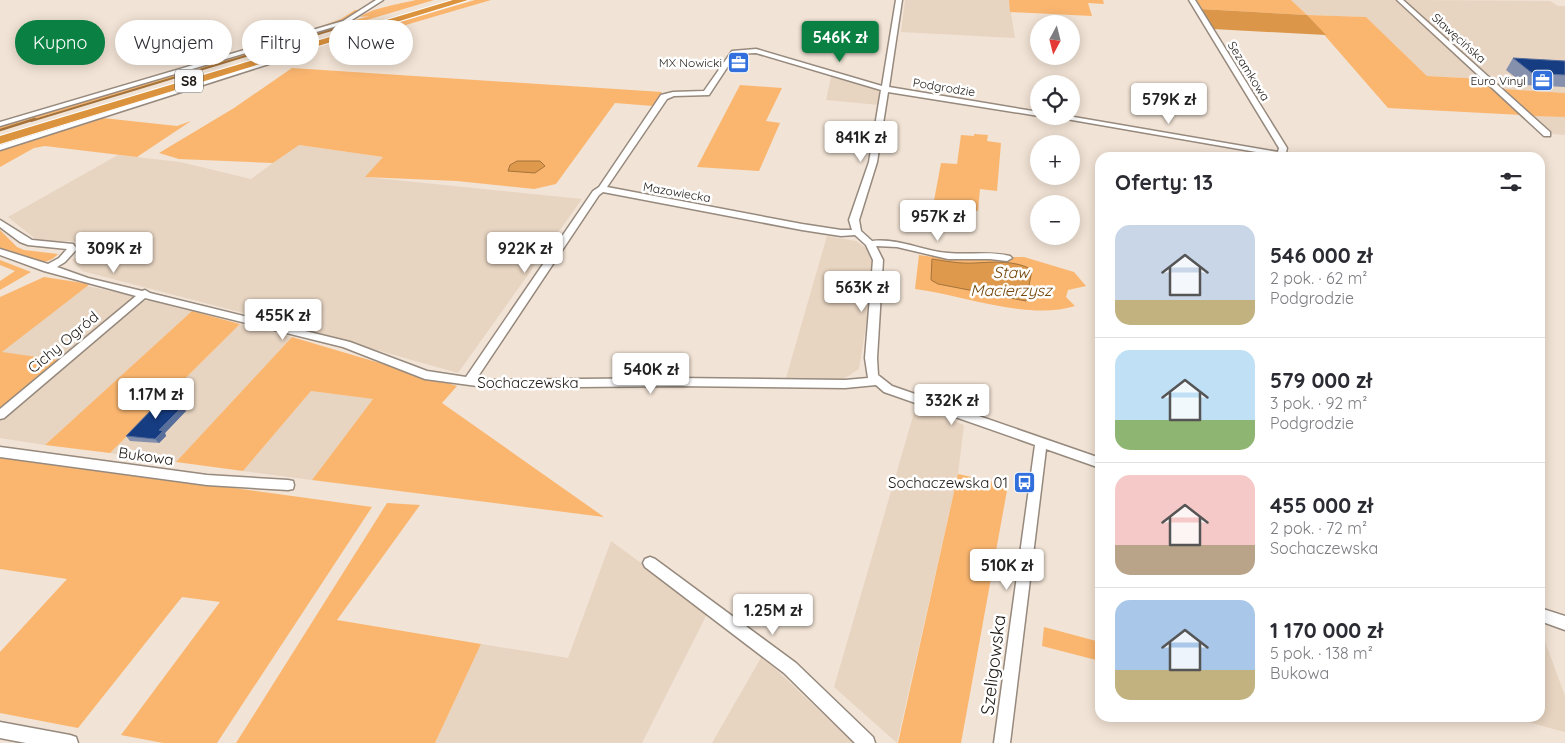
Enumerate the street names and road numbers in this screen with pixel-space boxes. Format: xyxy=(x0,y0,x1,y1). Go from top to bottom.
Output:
street label: Sławęcińska xyxy=(1429,10,1489,66)
street label: Sezamkowa xyxy=(1225,39,1273,103)
road number: S8 xyxy=(175,70,203,92)
street label: Podgrodzie xyxy=(912,75,977,99)
street label: Mazowiecka xyxy=(642,179,712,205)
street label: Cichy Ogród xyxy=(24,307,102,377)
street label: Sochaczewska xyxy=(477,373,579,392)
street label: Bukowa xyxy=(117,443,175,469)
street label: Szeligowska xyxy=(975,614,1011,716)

